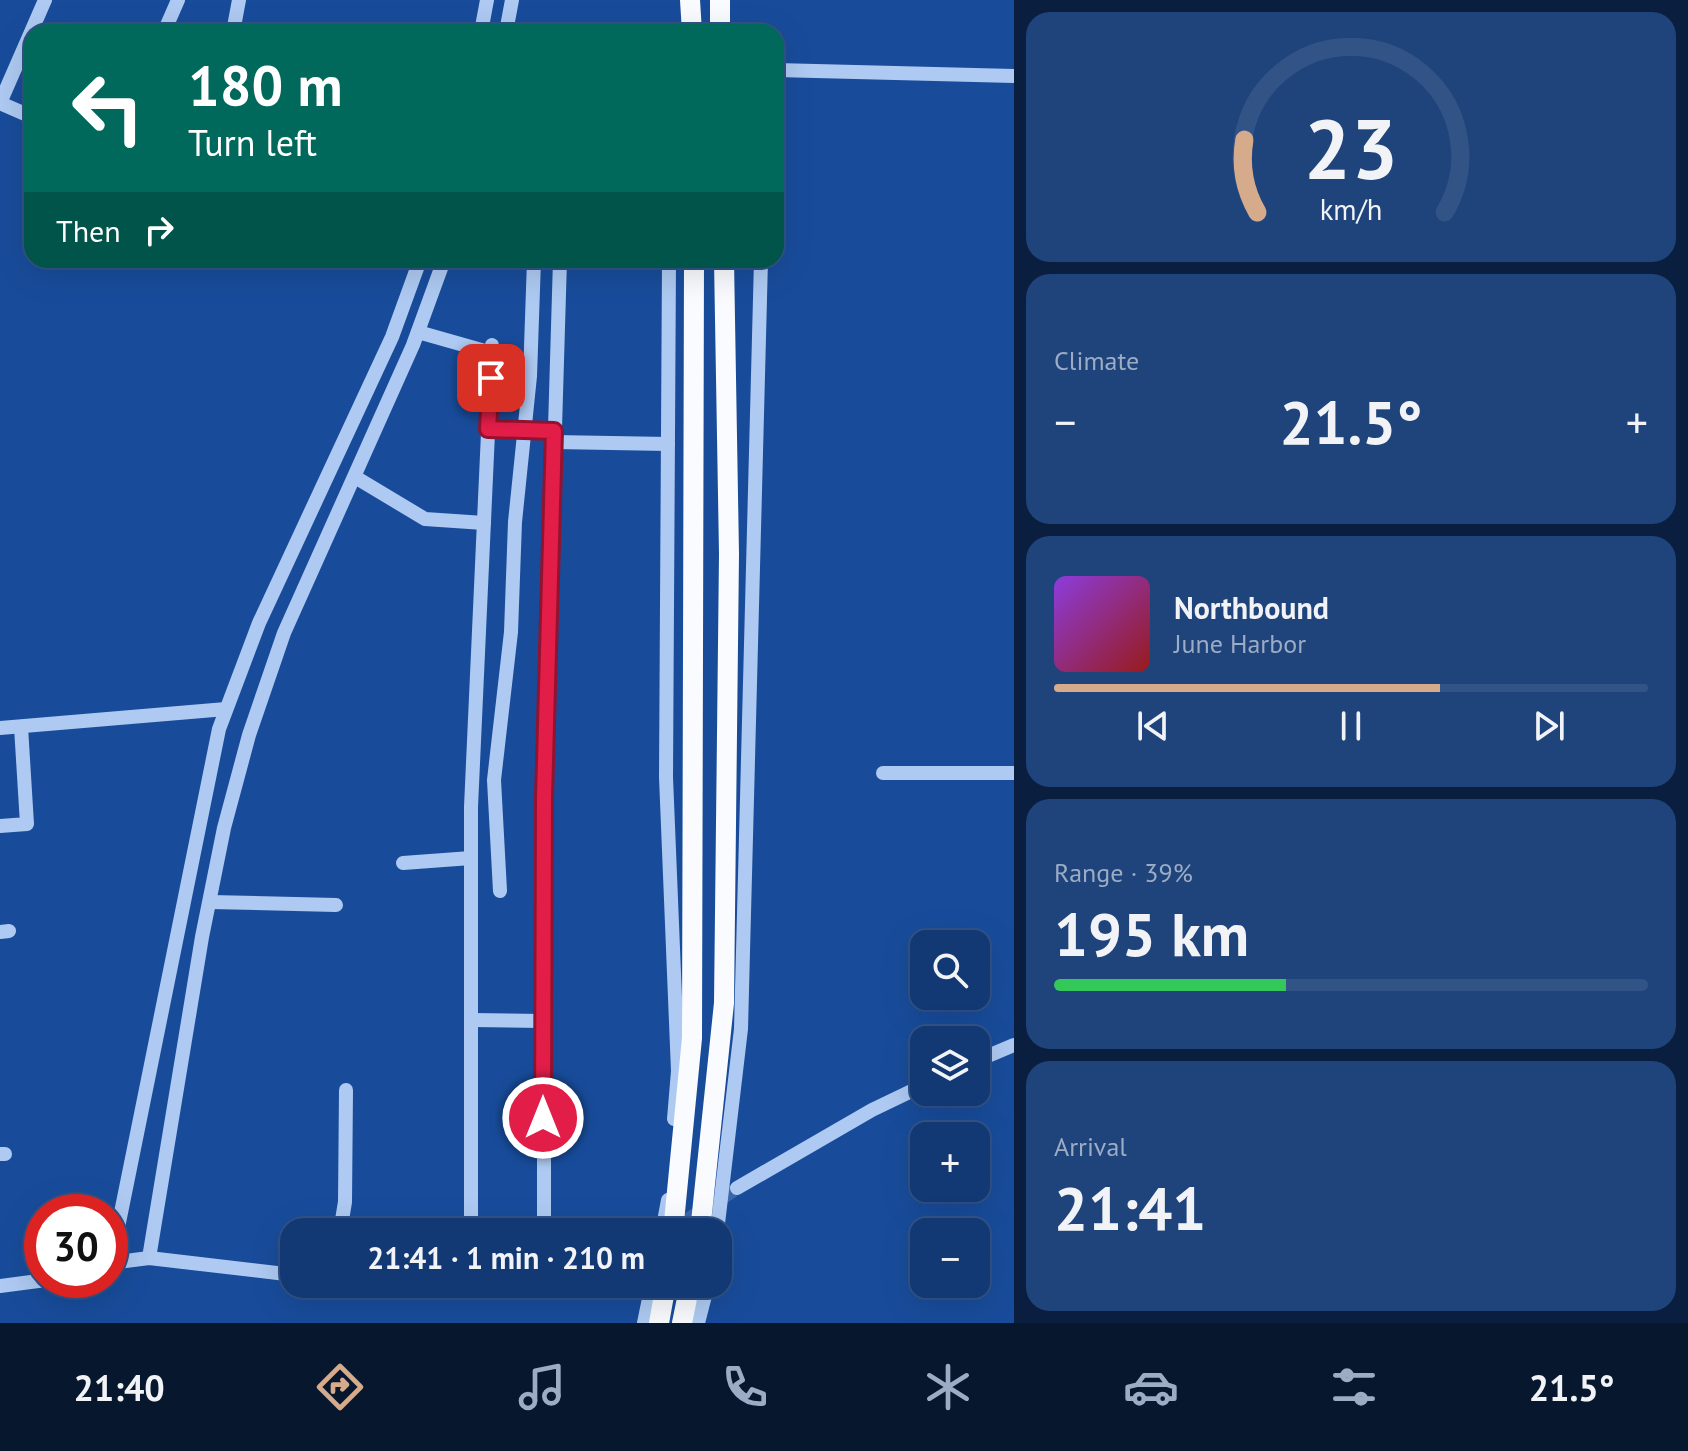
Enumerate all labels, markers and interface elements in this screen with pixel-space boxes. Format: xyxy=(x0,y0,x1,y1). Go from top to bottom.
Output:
text: 180 m xyxy=(188,49,343,121)
icon: left xyxy=(56,56,160,160)
text: 23 xyxy=(1304,94,1398,202)
text: Turn left xyxy=(188,119,317,166)
text: km/h xyxy=(1320,191,1382,228)
icon: right xyxy=(137,208,181,252)
text: Then xyxy=(56,211,121,250)
pin xyxy=(457,344,525,412)
text: Climate xyxy=(1054,344,1139,377)
icon: arrive xyxy=(469,356,513,400)
text: 21.5° xyxy=(1279,383,1423,461)
text: − xyxy=(1054,393,1076,450)
text: + xyxy=(1626,393,1648,450)
text: Northbound xyxy=(1174,588,1329,627)
text: June Harbor xyxy=(1174,627,1306,660)
icon: previous xyxy=(1131,704,1175,748)
icon: pause xyxy=(1329,704,1373,748)
icon: next xyxy=(1527,704,1571,748)
text: Range · 39% xyxy=(1054,856,1193,889)
text: 195 km xyxy=(1054,895,1249,973)
map controls xyxy=(910,930,990,1298)
button: search xyxy=(910,930,990,1010)
button: layers xyxy=(910,1026,990,1106)
position arrow xyxy=(501,1076,585,1160)
button: + xyxy=(910,1122,990,1202)
text: Arrival xyxy=(1054,1130,1127,1163)
text: 21:41 xyxy=(1054,1169,1206,1247)
speed limit sign: 30 xyxy=(24,1194,128,1298)
button: − xyxy=(910,1218,990,1298)
text: 21:41 · 1 min · 210 m xyxy=(367,1238,645,1277)
icon: directions xyxy=(312,1359,368,1415)
icon: music xyxy=(514,1359,570,1415)
icon: phone xyxy=(717,1359,773,1415)
icon: climate xyxy=(920,1359,976,1415)
icon: car xyxy=(1123,1359,1179,1415)
icon: filters xyxy=(1326,1359,1382,1415)
text: 21:40 xyxy=(73,1364,165,1411)
text: 21.5° xyxy=(1529,1364,1615,1411)

